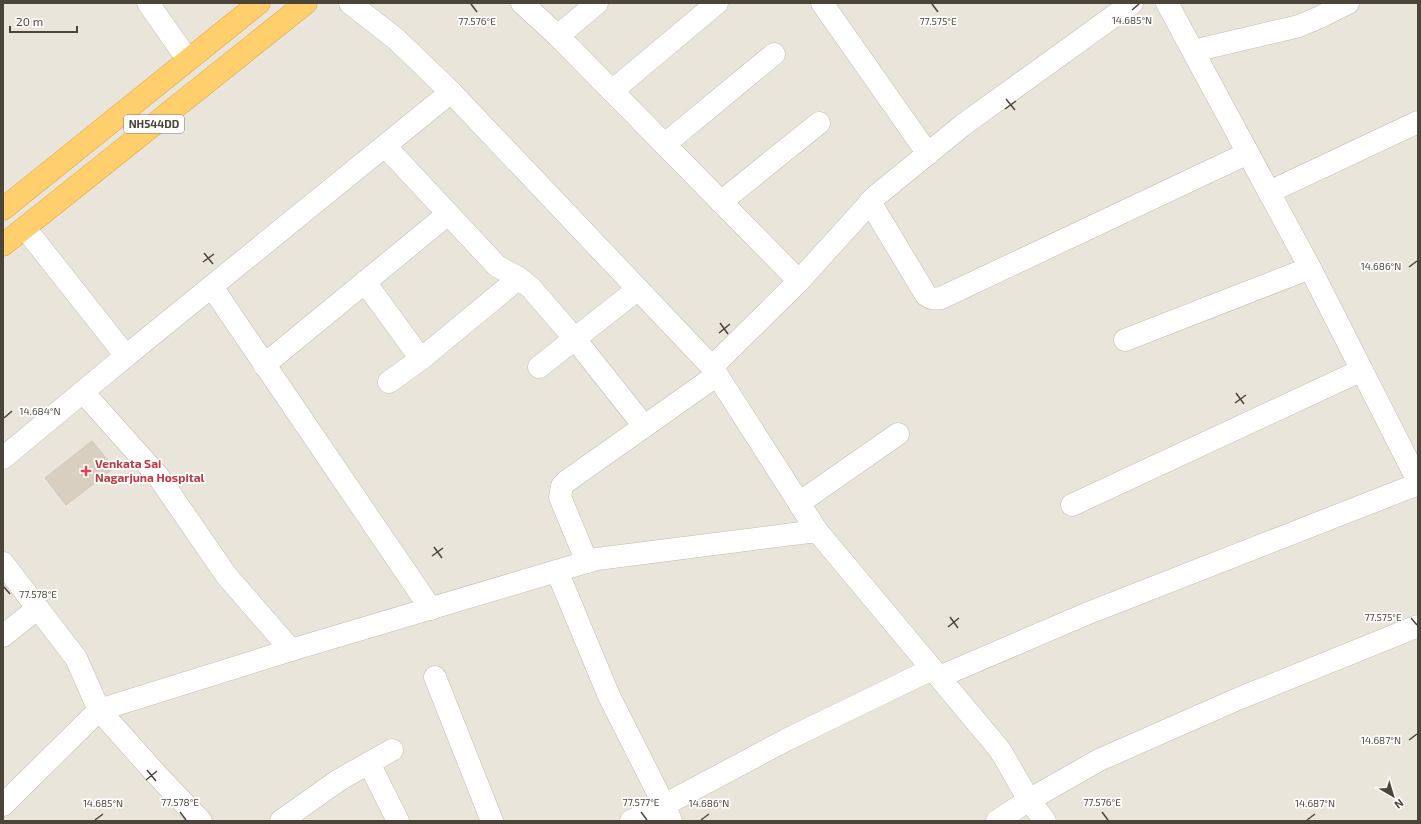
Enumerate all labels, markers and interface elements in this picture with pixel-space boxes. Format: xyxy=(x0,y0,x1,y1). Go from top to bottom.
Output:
scale bar xyxy=(10,8,77,34)
text: 20 m xyxy=(16,14,43,28)
text: 14.685°N xyxy=(1112,14,1152,26)
text: 77.576°E xyxy=(458,15,496,27)
text: 77.575°E xyxy=(919,15,957,27)
road number: NH544DD xyxy=(124,115,184,133)
text: 14.686°N xyxy=(1361,260,1401,272)
text: 14.684°N xyxy=(19,405,61,417)
place label: Venkata Sai Nagarjuna Hospital xyxy=(95,456,204,485)
marker: Venkata Sai Nagarjuna Hospital xyxy=(80,465,92,477)
text: 77.578°E xyxy=(19,588,57,600)
text: 77.575°E xyxy=(1364,611,1402,623)
text: 14.687°N xyxy=(1361,734,1401,746)
north arrow xyxy=(1373,776,1413,816)
text: 77.578°E xyxy=(161,796,199,808)
text: 77.577°E xyxy=(623,796,660,808)
text: 77.576°E xyxy=(1083,796,1121,808)
text: 14.685°N xyxy=(83,797,123,809)
text: 14.686°N xyxy=(689,797,729,809)
text: 14.687°N xyxy=(1295,797,1335,809)
text: N xyxy=(1392,797,1407,812)

